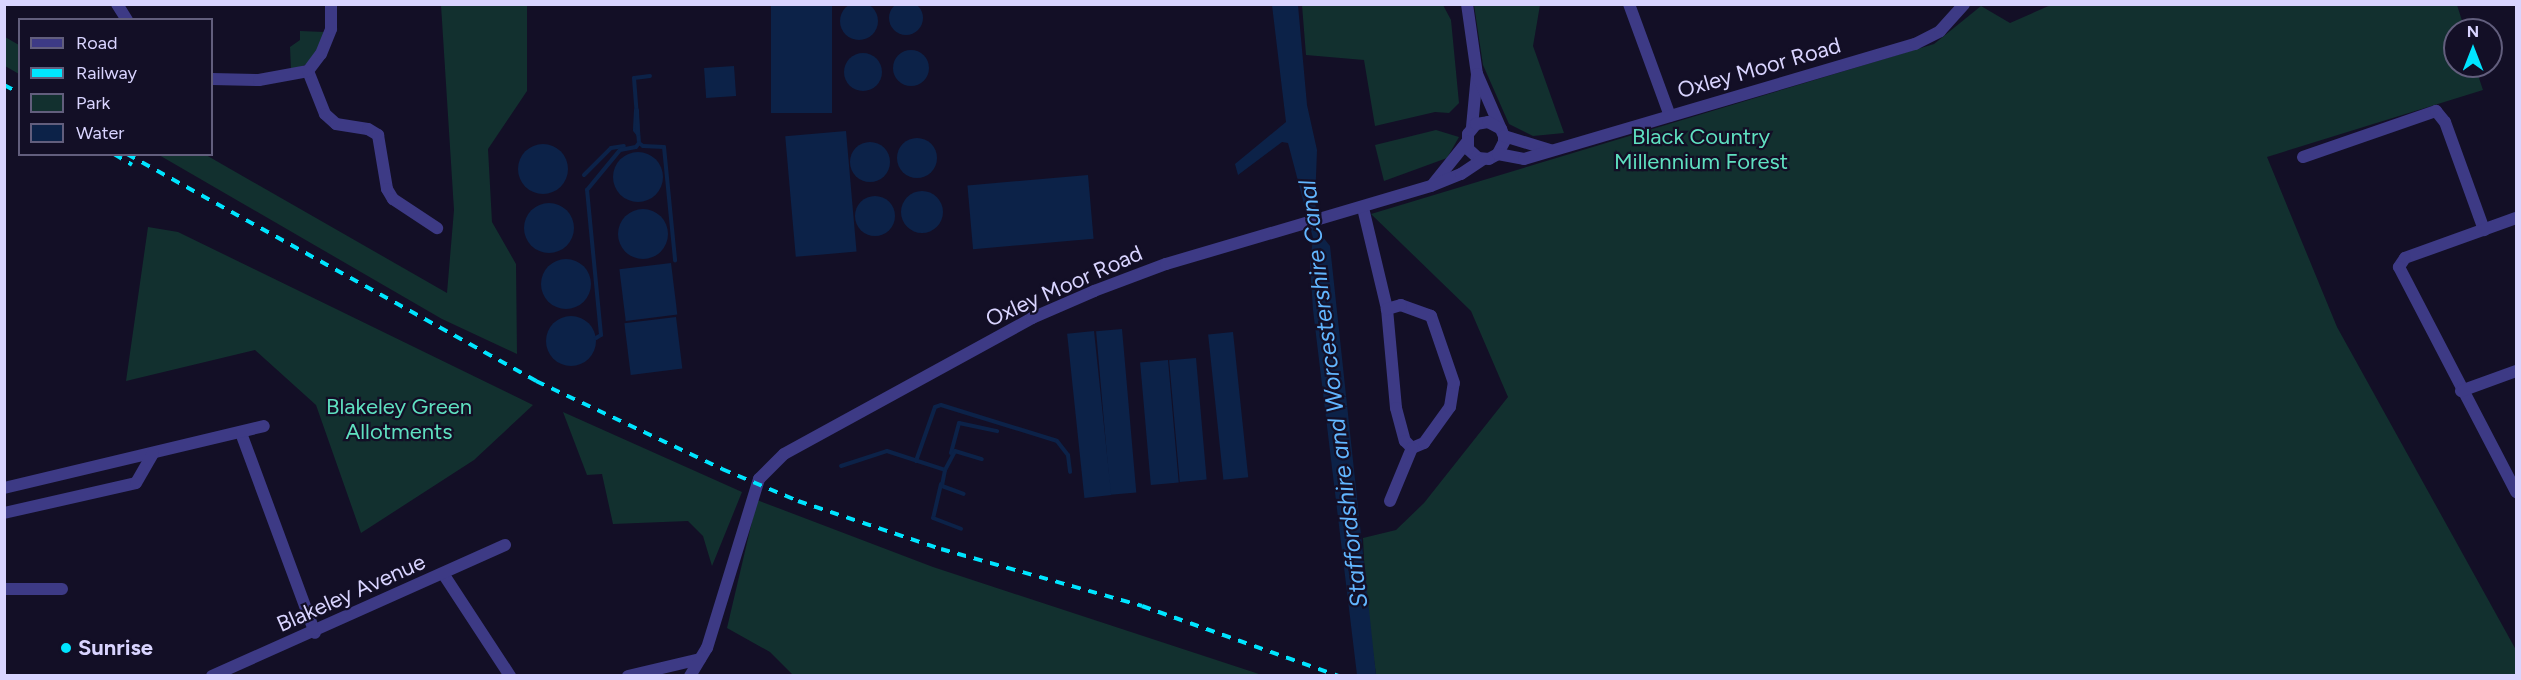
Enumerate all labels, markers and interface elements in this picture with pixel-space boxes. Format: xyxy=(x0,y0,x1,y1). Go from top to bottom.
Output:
legend xyxy=(18,18,213,156)
north arrow xyxy=(2443,18,2503,78)
text: N xyxy=(2467,22,2479,41)
text: Road xyxy=(76,32,117,54)
street label: Oxley Moor Road xyxy=(1674,32,1844,104)
text: Railway xyxy=(76,62,137,84)
text: Park xyxy=(76,92,110,114)
text: Water xyxy=(76,122,124,144)
park label: Black Country Millennium Forest xyxy=(1614,123,1788,174)
water label: Staffordshire and Worcestershire Canal xyxy=(1292,179,1374,609)
street label: Oxley Moor Road xyxy=(982,240,1146,332)
park label: Blakeley Green Allotments xyxy=(326,393,472,445)
street label: Blakeley Avenue xyxy=(273,548,429,638)
place label: Sunrise xyxy=(78,635,153,661)
marker: Sunrise xyxy=(59,641,73,655)

